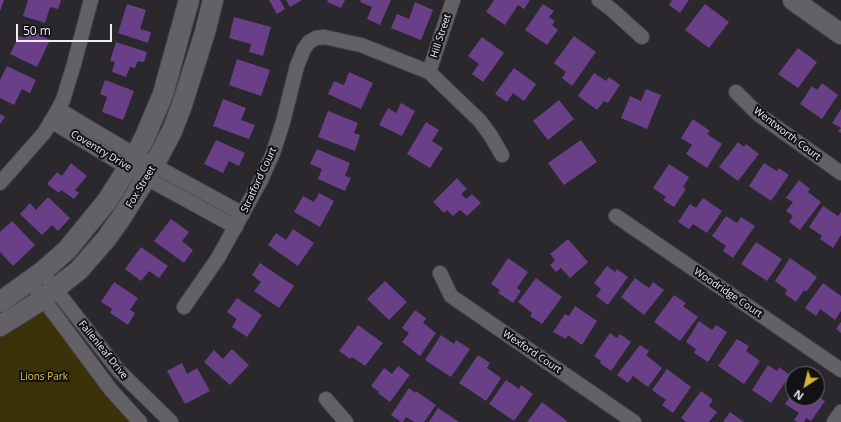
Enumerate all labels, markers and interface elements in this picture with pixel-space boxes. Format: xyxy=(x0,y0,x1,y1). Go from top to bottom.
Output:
street label: Hill Street xyxy=(428,13,454,59)
scale bar xyxy=(18,16,114,42)
text: 50 m xyxy=(23,22,51,39)
street label: Wentworth Court xyxy=(751,105,823,163)
street label: Coventry Drive xyxy=(68,128,134,174)
street label: Stratford Court xyxy=(239,146,279,214)
street label: Fox Street xyxy=(124,164,158,210)
street label: Woodridge Court xyxy=(692,266,764,320)
street label: Fallenleaf Drive xyxy=(76,318,130,382)
street label: Wexford Court xyxy=(500,328,564,376)
north arrow xyxy=(785,366,825,406)
park label: Lions Park xyxy=(20,371,68,383)
text: N xyxy=(790,387,806,404)

